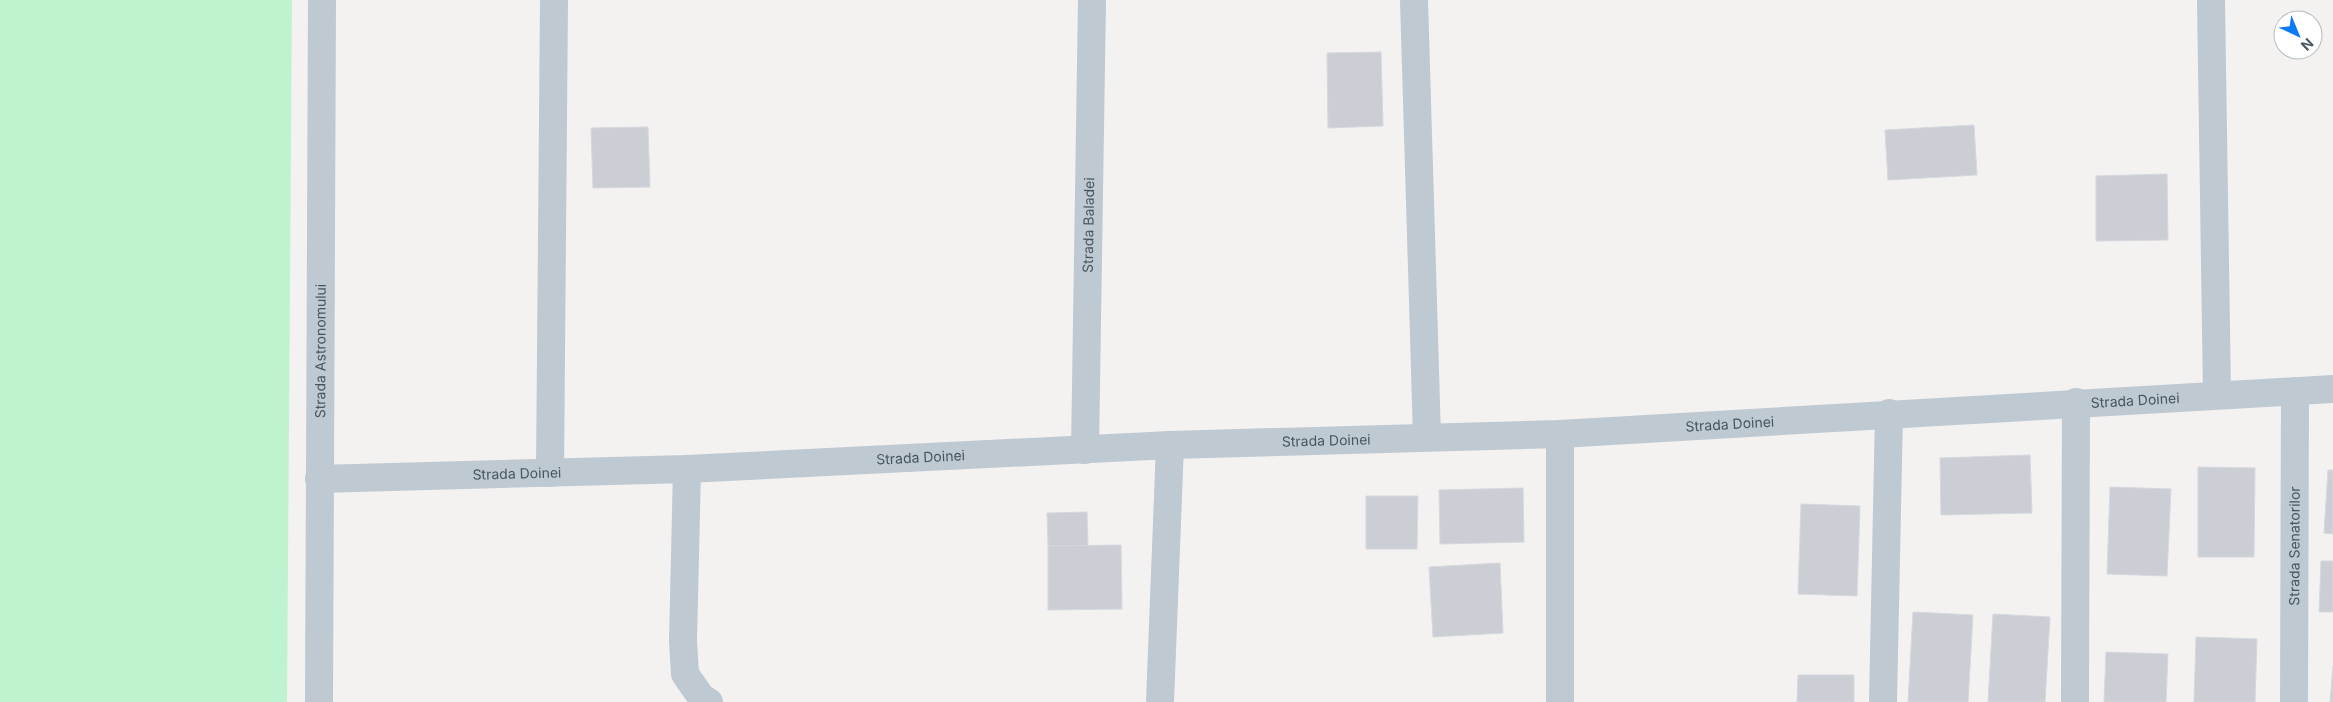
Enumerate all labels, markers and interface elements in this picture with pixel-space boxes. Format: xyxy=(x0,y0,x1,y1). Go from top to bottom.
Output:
north arrow xyxy=(2273,10,2323,60)
text: N xyxy=(2298,35,2317,55)
street label: Strada Baladei xyxy=(1079,177,1097,273)
street label: Strada Astronomului xyxy=(311,284,329,418)
street label: Strada Doinei xyxy=(2090,389,2180,411)
street label: Strada Doinei xyxy=(1685,413,1775,435)
street label: Strada Doinei xyxy=(1282,430,1371,450)
street label: Strada Doinei xyxy=(876,446,965,468)
street label: Strada Doinei xyxy=(472,463,562,483)
street label: Strada Senatorilor xyxy=(2285,486,2303,606)

